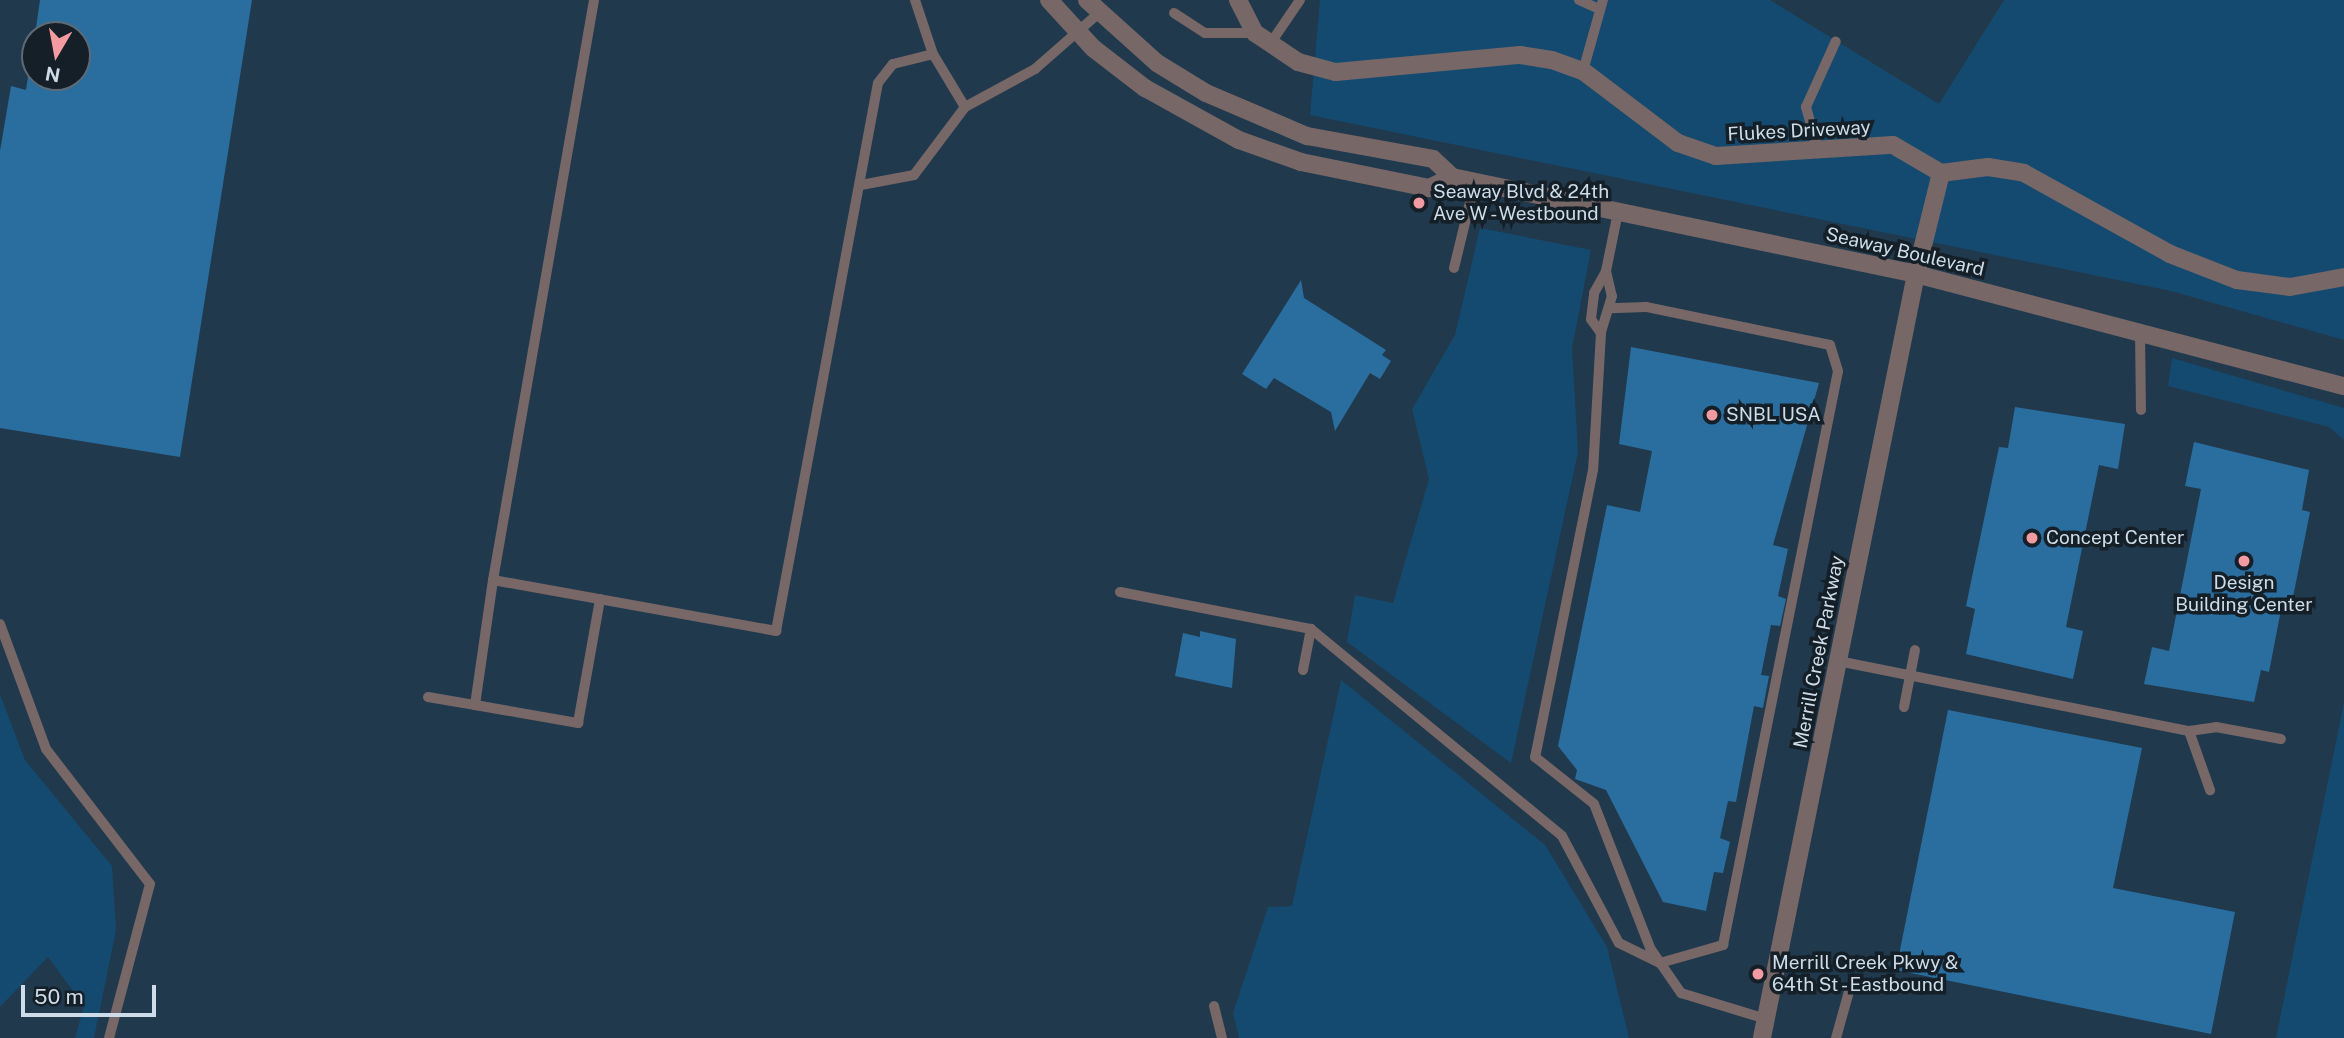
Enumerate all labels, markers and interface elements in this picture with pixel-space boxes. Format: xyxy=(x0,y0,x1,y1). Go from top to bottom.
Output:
north arrow xyxy=(21,21,91,91)
text: N xyxy=(43,63,62,87)
street label: Flukes Driveway xyxy=(1727,116,1871,146)
place label: Seaway Blvd & 24th Ave W - Westbound xyxy=(1433,181,1609,225)
marker: Seaway Blvd & 24th Ave W - Westbound xyxy=(1411,195,1427,211)
street label: Seaway Boulevard xyxy=(1823,223,1987,281)
place label: SNBL USA xyxy=(1726,404,1821,426)
marker: SNBL USA xyxy=(1704,407,1720,423)
place label: Concept Center xyxy=(2046,527,2184,549)
marker: Concept Center xyxy=(2024,530,2040,546)
marker: Design Building Center xyxy=(2236,553,2252,569)
street label: Merrill Creek Parkway xyxy=(1789,554,1849,750)
place label: Design Building Center xyxy=(2175,572,2313,616)
place label: Merrill Creek Pkwy & 64th St - Eastbound xyxy=(1772,952,1958,996)
marker: Merrill Creek Pkwy & 64th St - Eastbound xyxy=(1750,966,1766,982)
scale bar xyxy=(24,972,159,1016)
text: 50 m xyxy=(34,984,84,1009)

